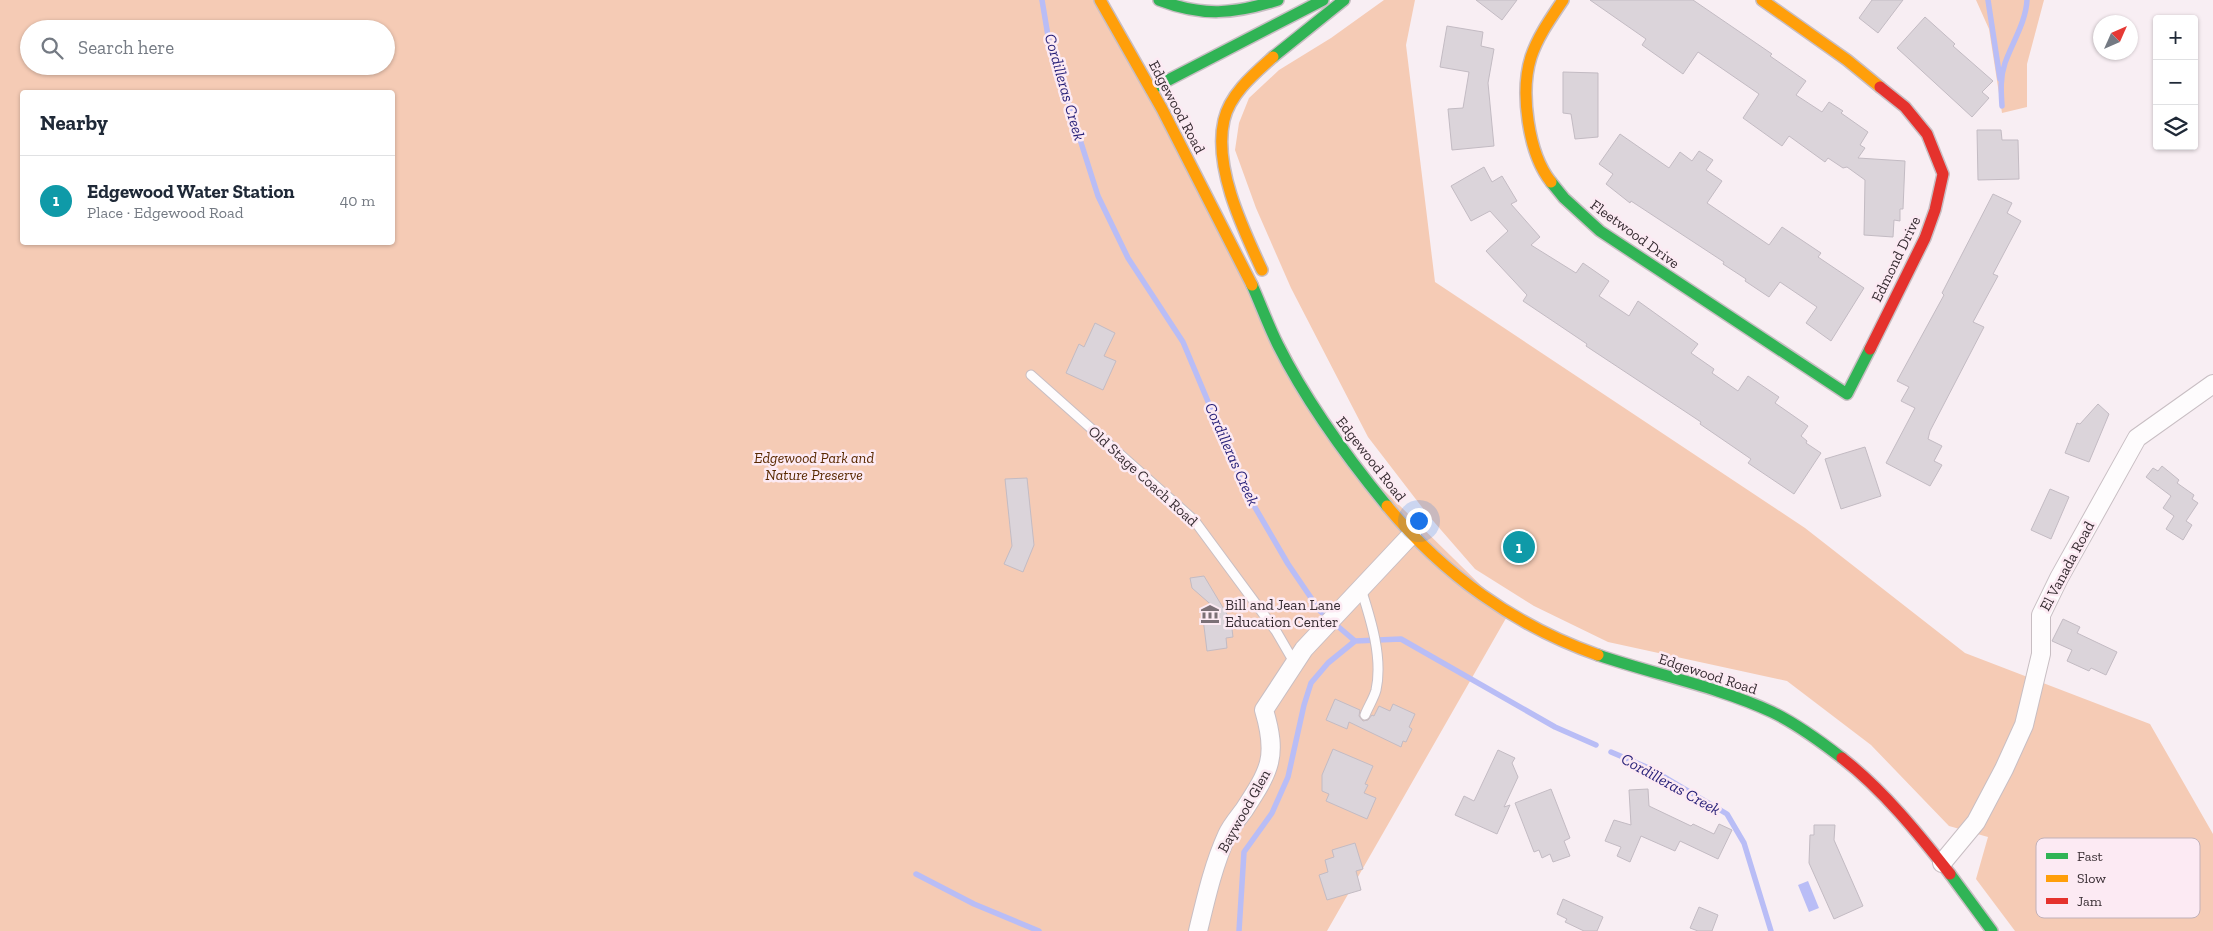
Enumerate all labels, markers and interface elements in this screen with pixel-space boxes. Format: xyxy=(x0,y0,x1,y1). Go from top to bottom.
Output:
north arrow xyxy=(2093,15,2138,60)
map controls xyxy=(2153,15,2198,150)
button: + xyxy=(2153,15,2198,60)
search box xyxy=(20,20,395,75)
water label: Cordilleras Creek xyxy=(1041,31,1089,143)
icon: search xyxy=(38,34,66,62)
text: Search here xyxy=(78,36,174,59)
street label: Edgewood Road xyxy=(1145,57,1209,157)
button: − xyxy=(2153,60,2198,105)
button: layers xyxy=(2153,105,2198,150)
text: Nearby xyxy=(40,110,108,135)
text: Edgewood Water Station xyxy=(87,180,295,203)
text: 1 xyxy=(53,191,59,210)
text: 40 m xyxy=(340,191,375,210)
street label: Fleetwood Drive xyxy=(1587,196,1683,272)
text: Place · Edgewood Road xyxy=(87,203,244,222)
street label: Edmond Drive xyxy=(1867,213,1925,305)
water label: Cordilleras Creek xyxy=(1201,400,1263,508)
street label: Edgewood Road xyxy=(1332,413,1410,506)
street label: Old Stage Coach Road xyxy=(1084,422,1202,530)
park label: Edgewood Park and Nature Preserve xyxy=(754,449,874,484)
your location xyxy=(1406,508,1432,534)
street label: El Vanada Road xyxy=(2036,518,2098,614)
pin: 1 xyxy=(1503,528,1535,566)
place label: Bill and Jean Lane Education Center xyxy=(1225,596,1341,631)
museum icon: Bill and Jean Lane Education Center xyxy=(1199,603,1221,625)
street label: Edgewood Road xyxy=(1656,650,1760,699)
water label: Cordilleras Creek xyxy=(1618,749,1724,819)
street label: Baywood Glen xyxy=(1214,766,1274,856)
legend xyxy=(2036,838,2200,918)
text: Fast xyxy=(2077,848,2104,865)
text: Slow xyxy=(2077,870,2106,887)
text: Jam xyxy=(2077,893,2102,910)

